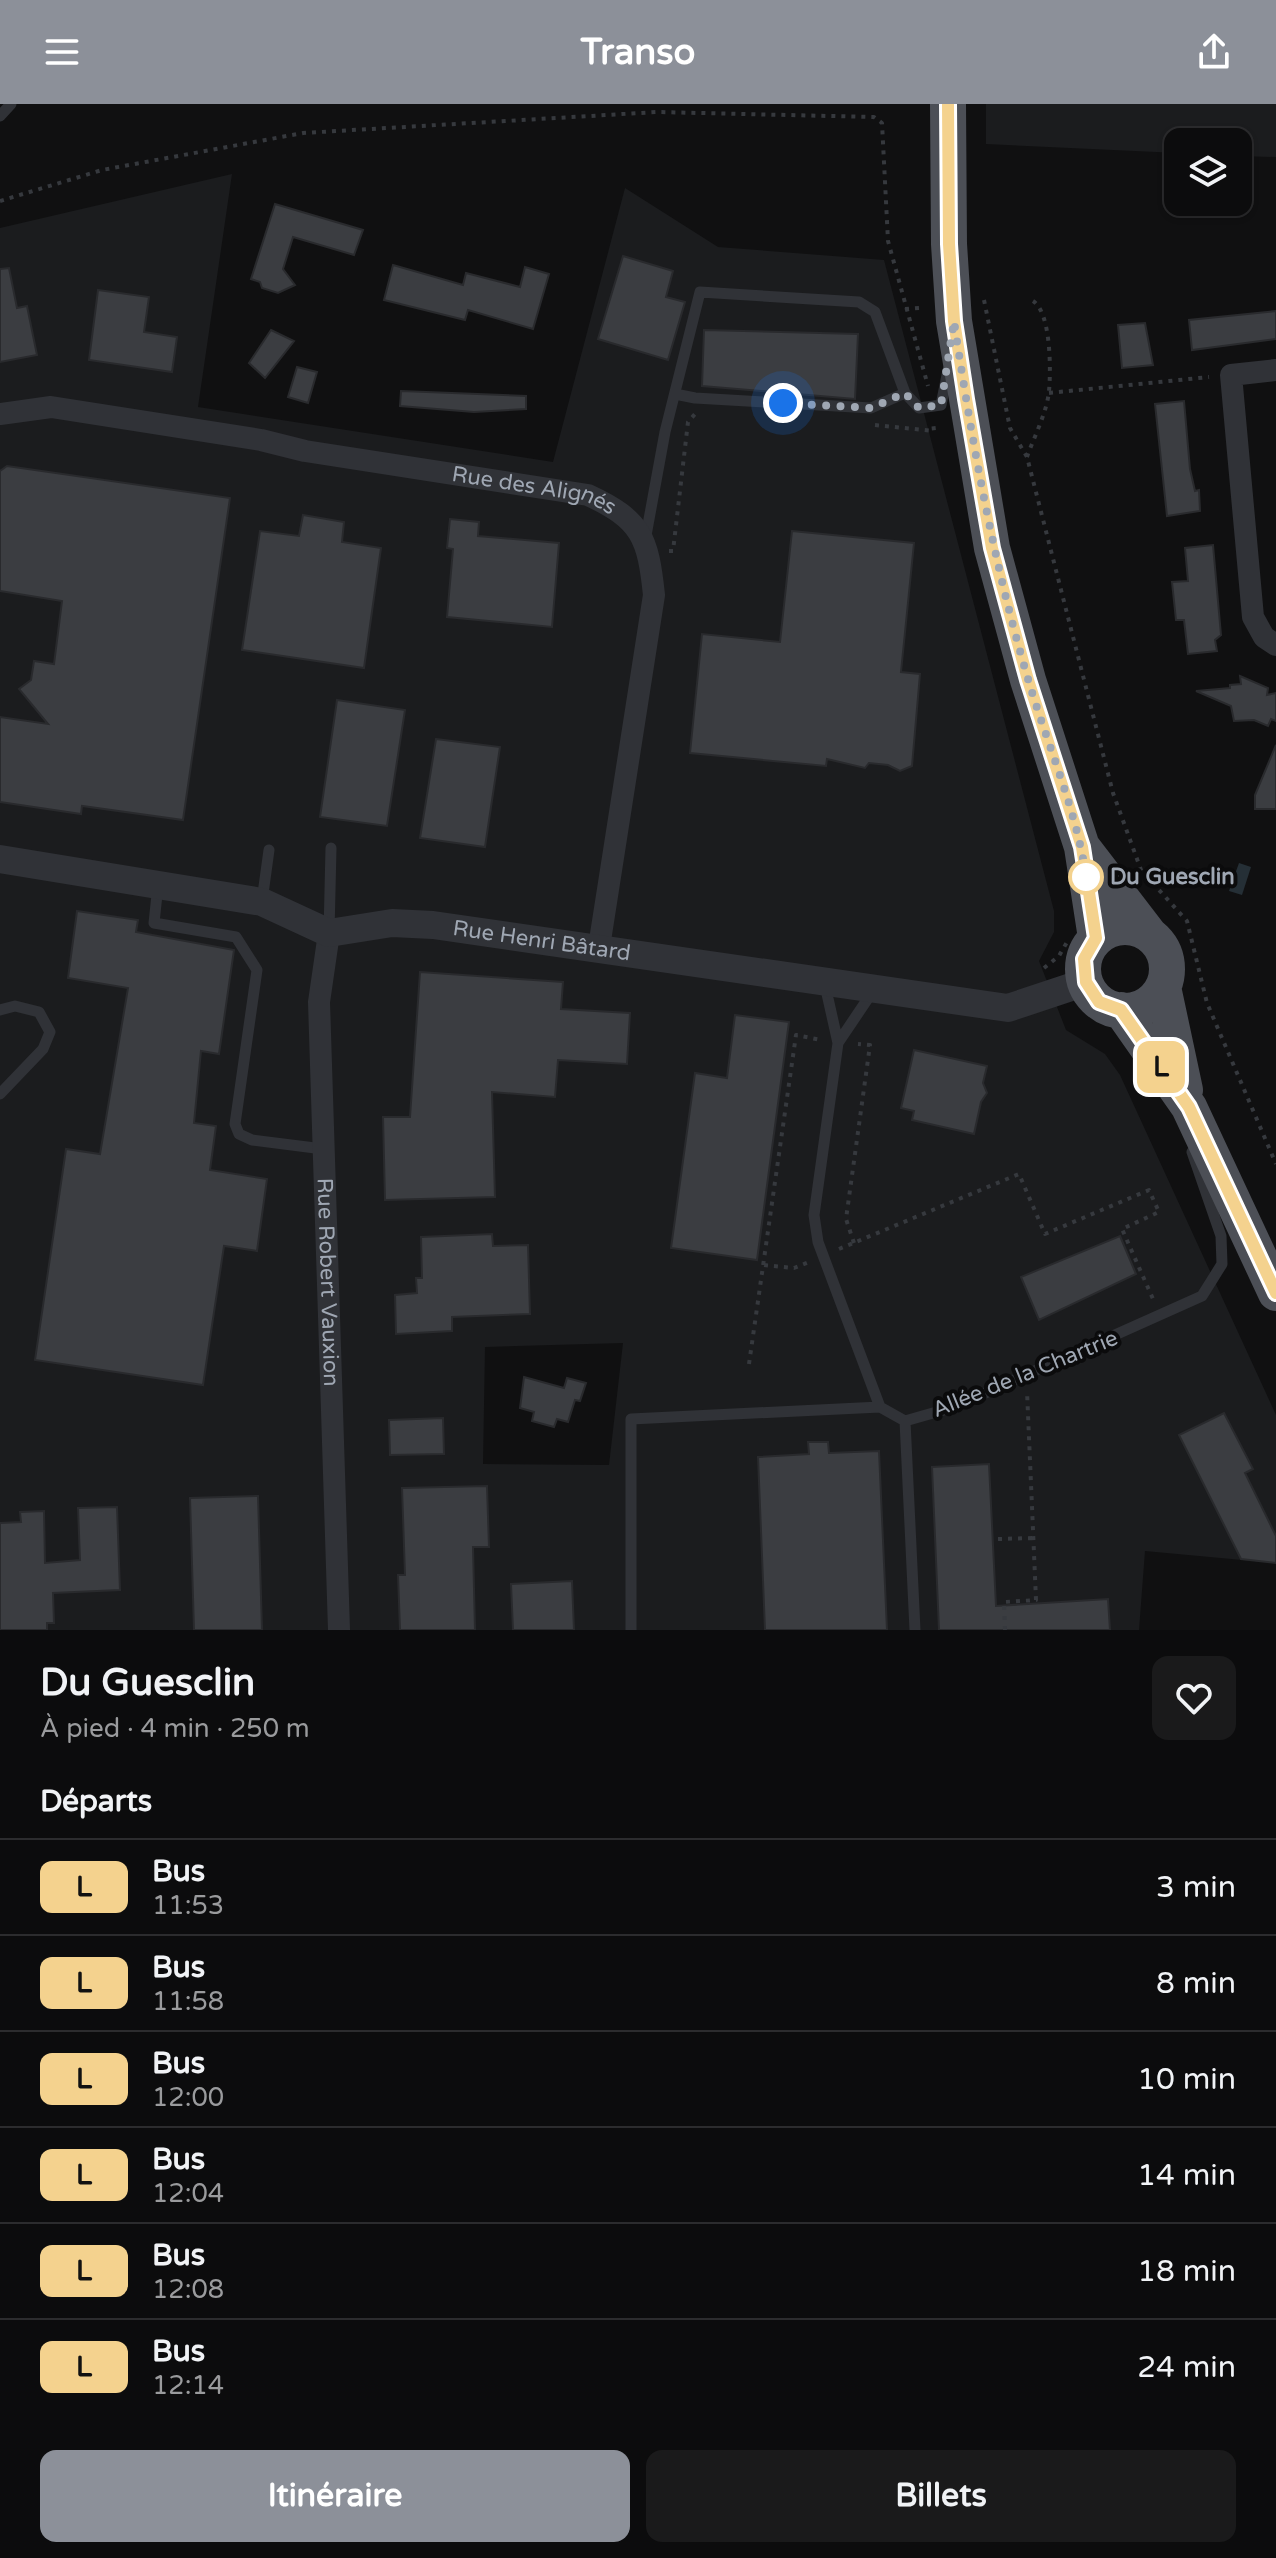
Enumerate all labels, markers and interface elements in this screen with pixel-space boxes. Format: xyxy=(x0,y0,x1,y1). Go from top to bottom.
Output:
icon: menu xyxy=(40,30,84,74)
icon: share xyxy=(1192,30,1236,74)
text: Transo xyxy=(581,31,695,74)
map controls xyxy=(1164,128,1252,216)
button: layers xyxy=(1164,128,1252,216)
your location xyxy=(763,383,803,423)
street label: Rue des Alignés xyxy=(450,461,621,520)
marker: Du Guesclin xyxy=(1069,860,1103,894)
place label: Du Guesclin xyxy=(1110,864,1235,890)
street label: Rue Henri Bâtard xyxy=(451,915,632,966)
line badge: L xyxy=(1135,1041,1187,1093)
text: L xyxy=(1153,1050,1169,1084)
street label: Rue Robert Vauxion xyxy=(312,1177,344,1387)
street label: Allée de la Chartrie xyxy=(928,1325,1122,1423)
button: heart xyxy=(1152,1656,1236,1740)
text: Du Guesclin xyxy=(40,1660,255,1706)
text: À pied · 4 min · 250 m xyxy=(40,1713,310,1744)
text: Départs xyxy=(40,1783,152,1820)
text: Bus xyxy=(152,1853,205,1890)
text: 3 min xyxy=(1156,1869,1236,1906)
text: L xyxy=(76,1870,92,1904)
text: 11:53 xyxy=(152,1890,224,1921)
text: Bus xyxy=(152,1949,205,1986)
text: 8 min xyxy=(1156,1965,1236,2002)
text: L xyxy=(76,1966,92,2000)
text: 11:58 xyxy=(152,1986,224,2017)
text: Bus xyxy=(152,2045,205,2082)
text: 10 min xyxy=(1137,2061,1236,2098)
text: L xyxy=(76,2062,92,2096)
text: 12:00 xyxy=(152,2082,224,2113)
text: Bus xyxy=(152,2141,205,2178)
text: 14 min xyxy=(1137,2157,1236,2194)
text: L xyxy=(76,2158,92,2192)
text: 12:04 xyxy=(152,2178,224,2209)
text: Bus xyxy=(152,2237,205,2274)
text: 18 min xyxy=(1137,2253,1236,2290)
text: L xyxy=(76,2254,92,2288)
text: 12:08 xyxy=(152,2274,224,2305)
text: Bus xyxy=(152,2333,205,2370)
text: 24 min xyxy=(1137,2349,1236,2386)
text: L xyxy=(76,2350,92,2384)
text: 12:14 xyxy=(152,2370,224,2401)
button: Itinéraire xyxy=(40,2450,630,2542)
button: Billets xyxy=(646,2450,1236,2542)

